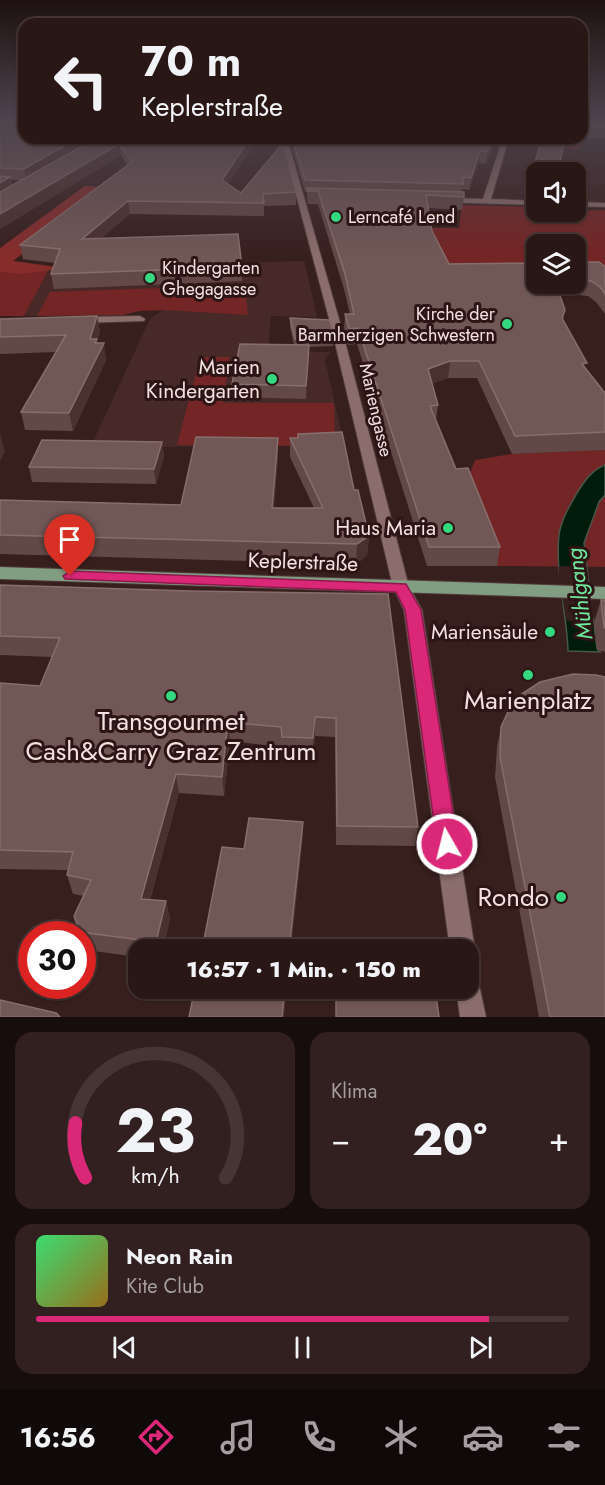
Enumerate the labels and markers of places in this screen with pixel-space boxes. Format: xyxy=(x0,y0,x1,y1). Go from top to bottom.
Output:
place label: Lerncafé Lend xyxy=(348,204,455,230)
marker: Lerncafé Lend xyxy=(329,210,343,224)
place label: Kindergarten Ghegagasse xyxy=(162,255,260,302)
marker: Kindergarten Ghegagasse xyxy=(143,271,157,285)
place label: Kirche der Barmherzigen Schwestern xyxy=(298,301,496,348)
marker: Kirche der Barmherzigen Schwestern xyxy=(500,317,514,331)
place label: Marien Kindergarten xyxy=(146,352,260,406)
marker: Marien Kindergarten xyxy=(265,372,279,386)
place label: Haus Maria xyxy=(335,513,436,543)
pin xyxy=(44,514,95,576)
marker: Haus Maria xyxy=(441,521,455,535)
place label: Mariensäule xyxy=(431,617,538,647)
marker: Mariensäule xyxy=(543,625,557,639)
marker: Marienplatz xyxy=(521,668,535,682)
place label: Marienplatz xyxy=(464,681,592,719)
marker: Transgourmet Cash&Carry Graz Zentrum xyxy=(164,689,178,703)
place label: Transgourmet Cash&Carry Graz Zentrum xyxy=(25,702,317,770)
place label: Rondo xyxy=(478,878,549,916)
marker: Rondo xyxy=(554,890,568,904)

